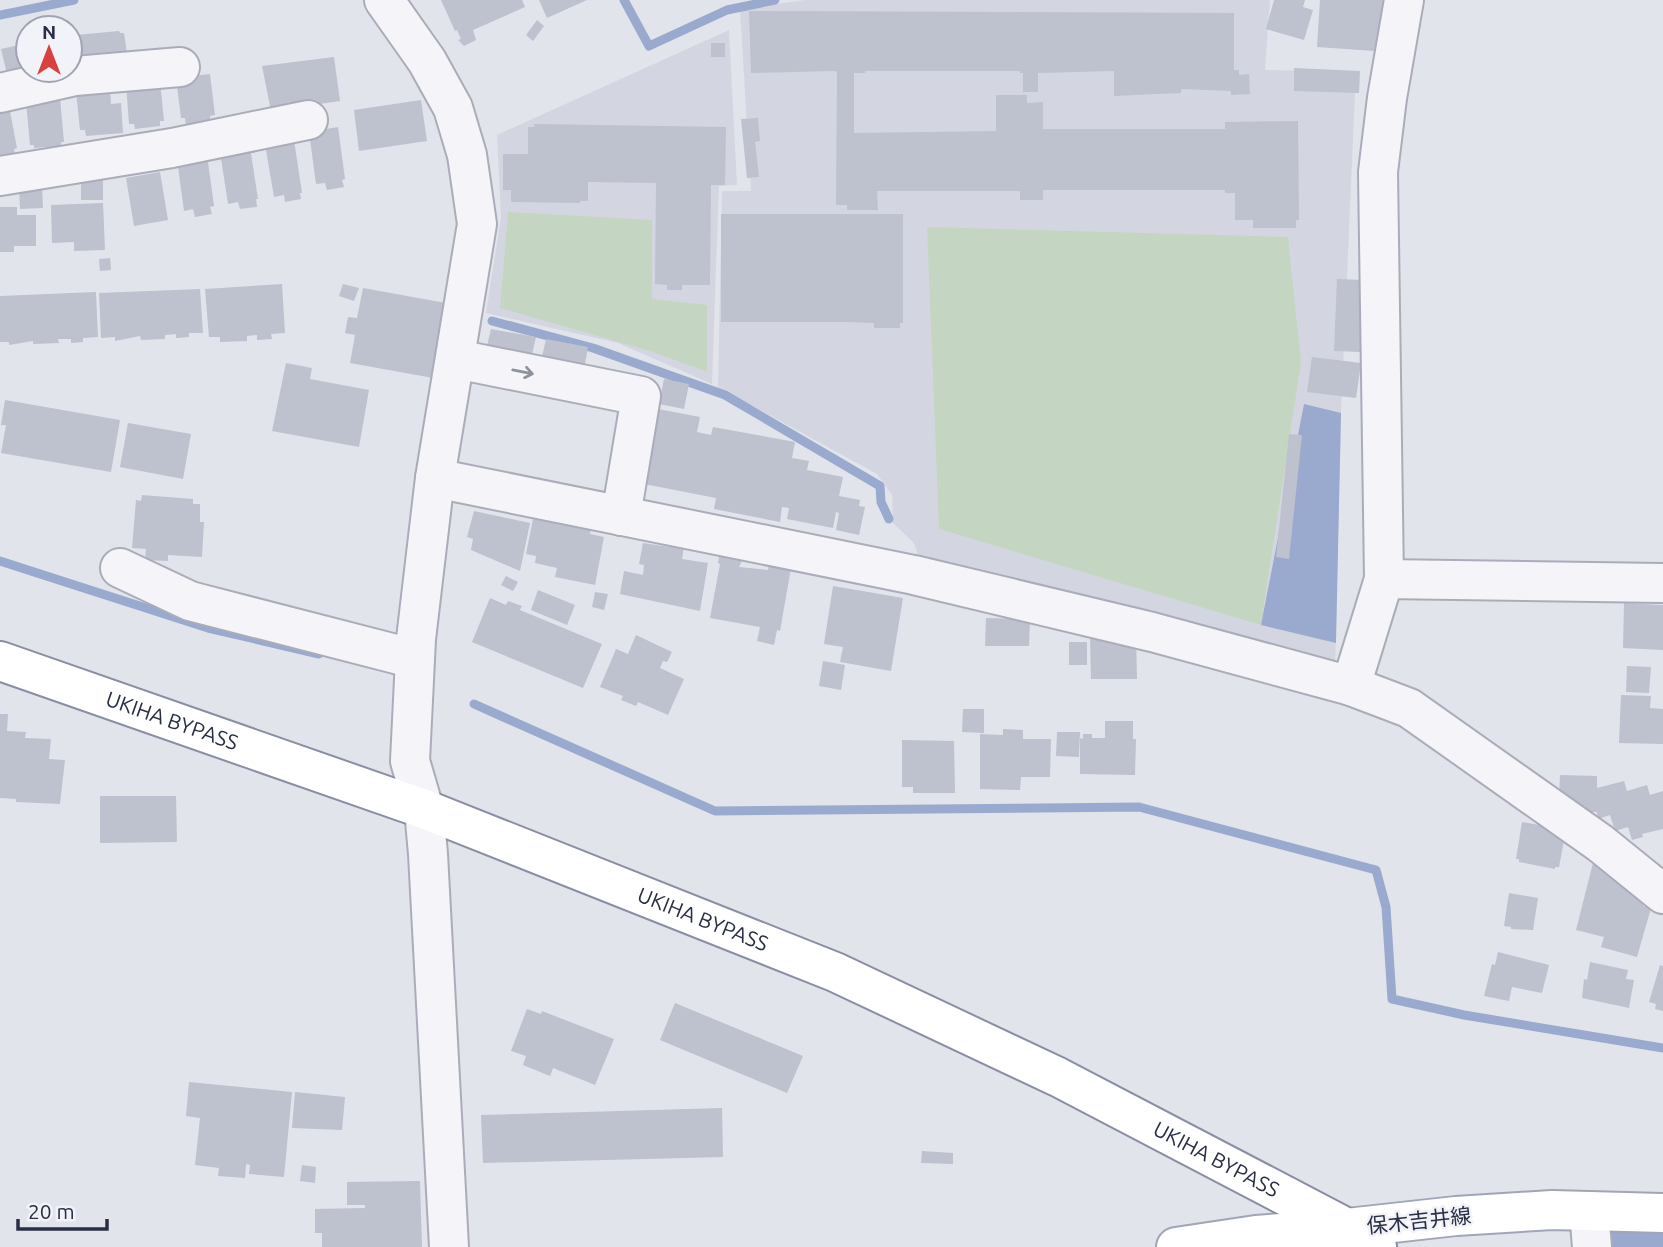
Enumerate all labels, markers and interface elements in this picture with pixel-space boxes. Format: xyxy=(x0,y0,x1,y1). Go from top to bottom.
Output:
north arrow xyxy=(14,14,84,84)
text: N xyxy=(42,21,56,43)
one-way arrow xyxy=(511,366,534,380)
street label: UKIHA BYPASS xyxy=(103,686,242,754)
street label: UKIHA BYPASS xyxy=(634,882,772,955)
street label: UKIHA BYPASS xyxy=(1150,1116,1283,1201)
scale bar xyxy=(18,1188,107,1232)
text: 20 m xyxy=(28,1199,75,1223)
street label: 保木吉井線 xyxy=(1365,1203,1472,1237)

